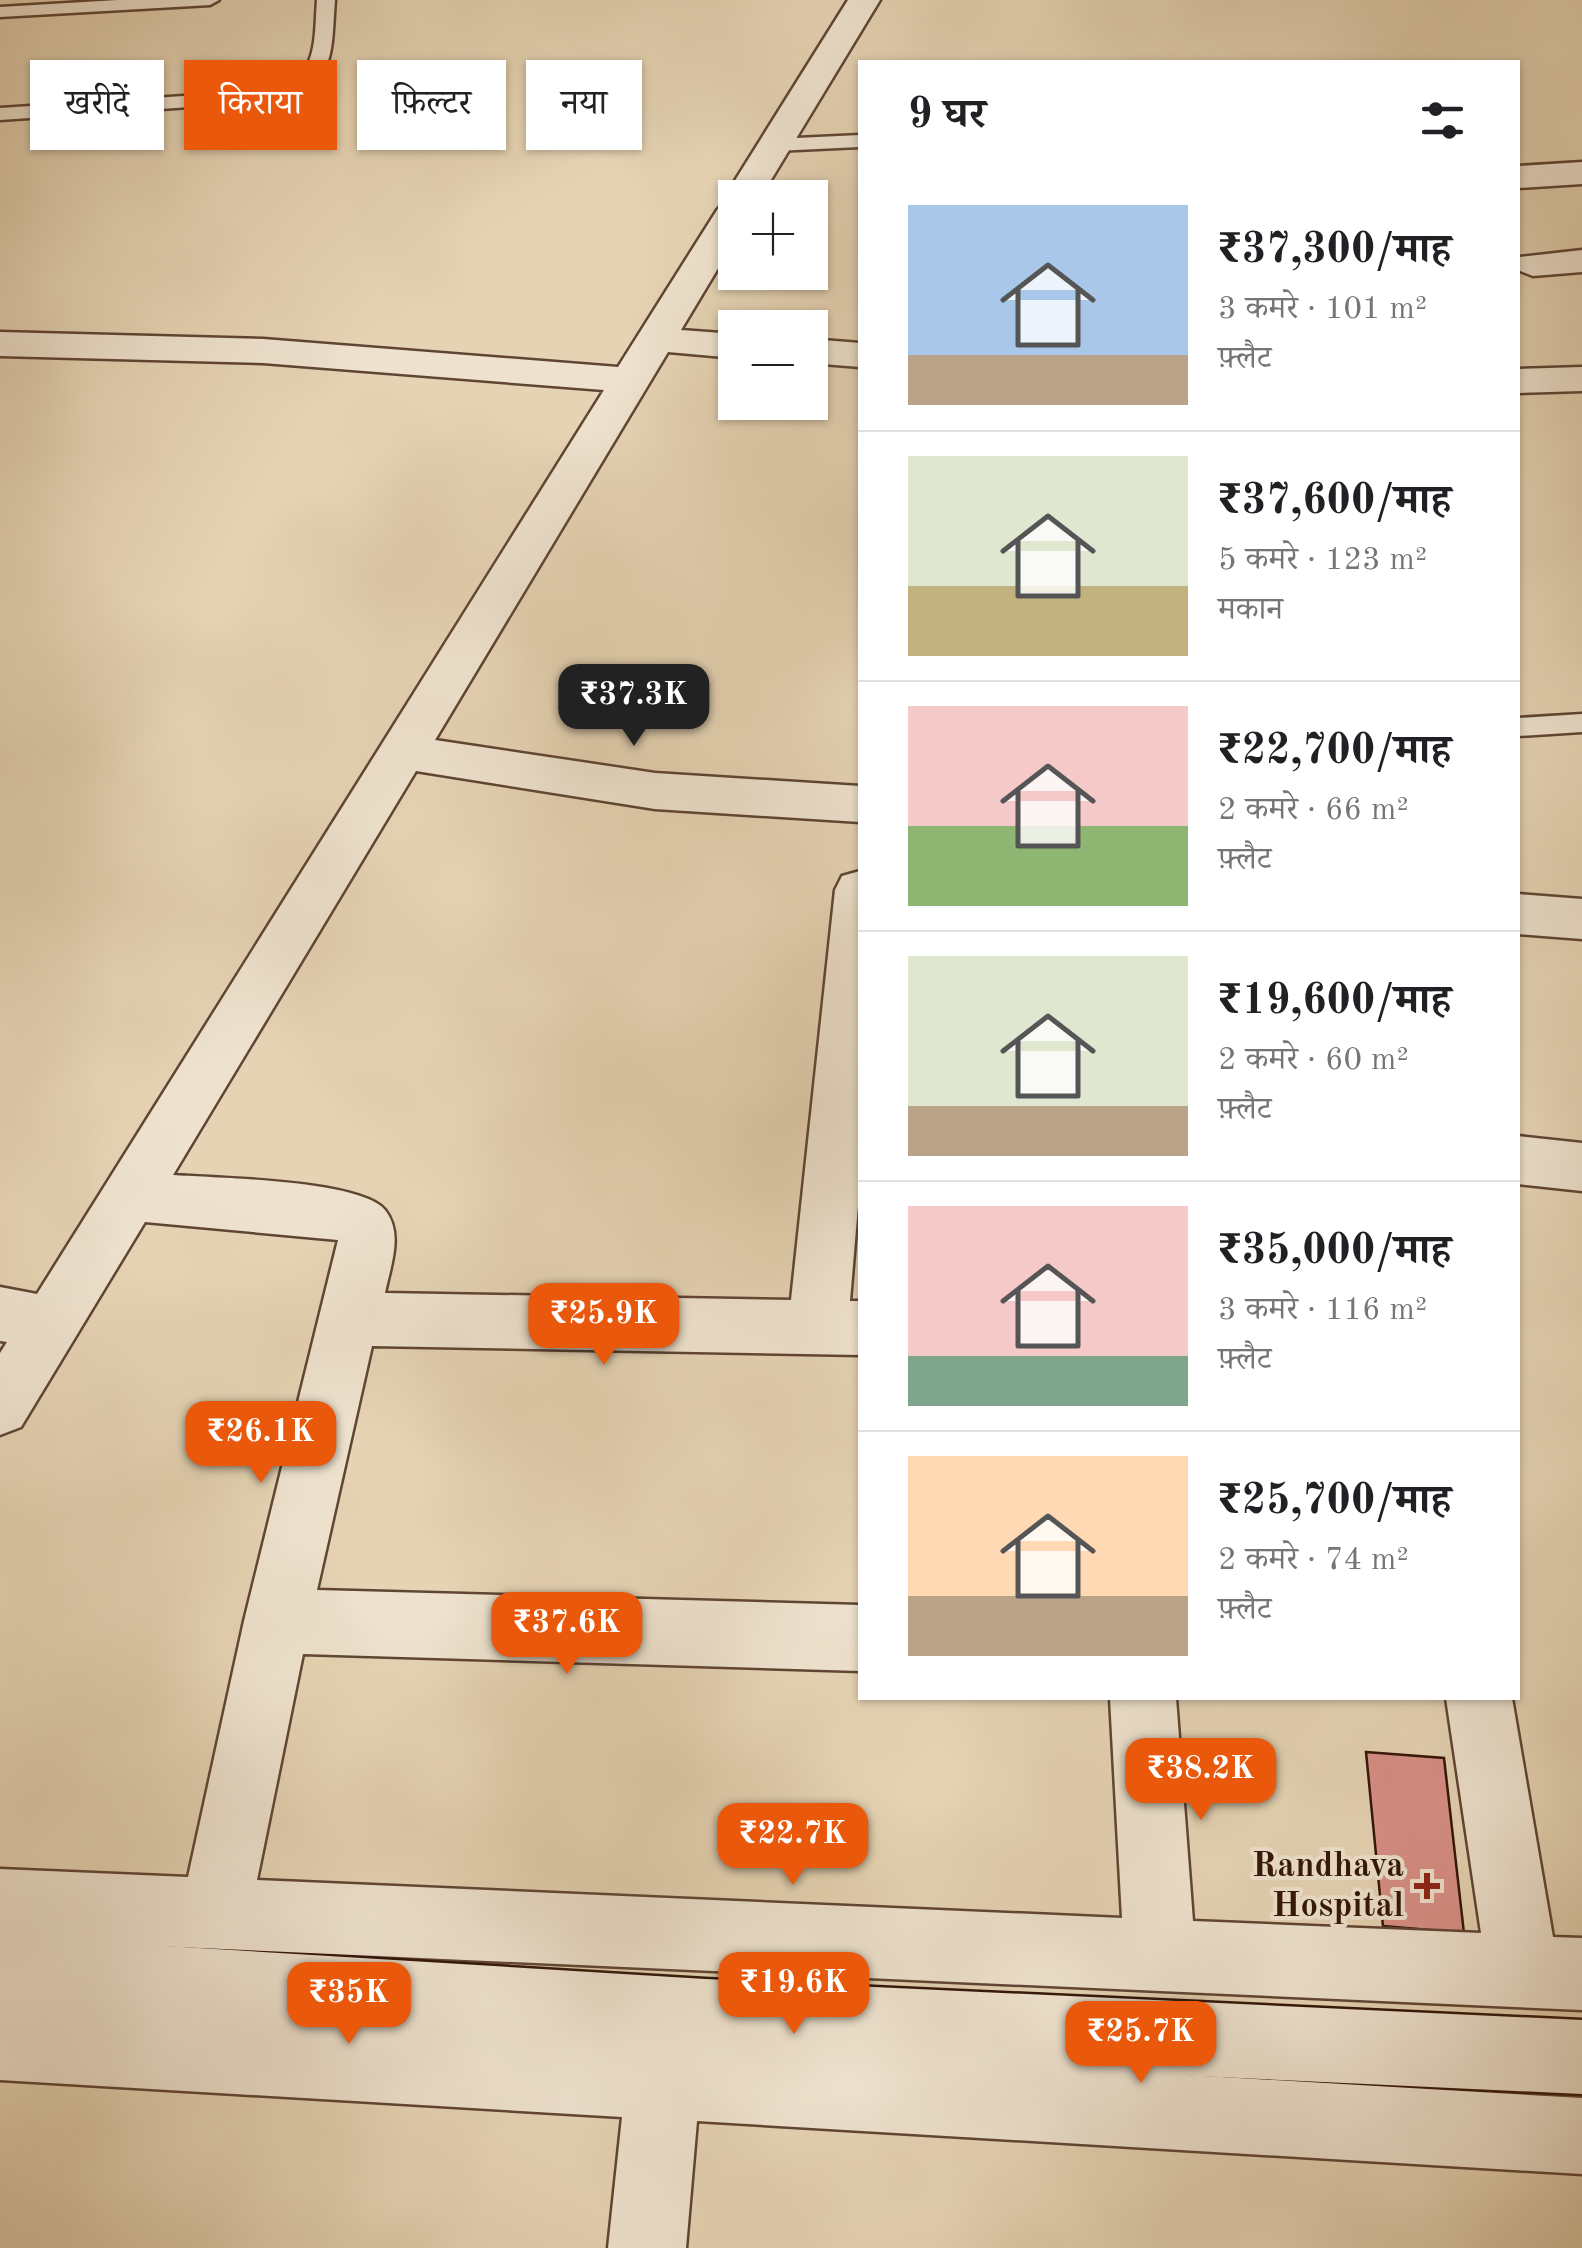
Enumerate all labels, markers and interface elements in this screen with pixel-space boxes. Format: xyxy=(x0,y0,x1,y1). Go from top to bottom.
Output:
chip: खरीदें xyxy=(30,60,164,150)
chip: किराया xyxy=(184,60,337,150)
chip: फ़िल्टर xyxy=(357,60,506,150)
chip: नया xyxy=(526,60,642,150)
icon: filters xyxy=(1415,93,1470,148)
text: 9 घर xyxy=(908,95,986,137)
map controls xyxy=(718,180,828,420)
button: + xyxy=(718,180,828,290)
text: ₹37,300/माह xyxy=(1218,230,1451,272)
icon: home xyxy=(988,245,1108,365)
text: 3 कमरे · 101 m² xyxy=(1218,294,1427,326)
button: − xyxy=(718,310,828,420)
text: फ़्लैट xyxy=(1218,344,1271,376)
text: ₹37,600/माह xyxy=(1218,481,1451,523)
icon: home xyxy=(988,496,1108,616)
text: 5 कमरे · 123 m² xyxy=(1218,545,1427,577)
text: मकान xyxy=(1218,595,1283,627)
pin: ₹37.3K xyxy=(553,664,715,749)
text: ₹37.3K xyxy=(580,680,688,712)
text: ₹22,700/माह xyxy=(1218,731,1451,773)
icon: home xyxy=(988,746,1108,866)
text: 2 कमरे · 66 m² xyxy=(1218,795,1409,827)
text: फ़्लैट xyxy=(1218,845,1271,877)
text: ₹19,600/माह xyxy=(1218,981,1451,1023)
icon: home xyxy=(988,996,1108,1116)
text: 2 कमरे · 60 m² xyxy=(1218,1045,1409,1077)
text: फ़्लैट xyxy=(1218,1095,1271,1127)
text: ₹35,000/माह xyxy=(1218,1231,1451,1273)
icon: home xyxy=(988,1246,1108,1366)
pin: ₹25.9K xyxy=(523,1283,685,1368)
text: 3 कमरे · 116 m² xyxy=(1218,1295,1427,1327)
text: ₹25.9K xyxy=(550,1299,658,1331)
text: फ़्लैट xyxy=(1218,1345,1271,1377)
pin: ₹26.1K xyxy=(180,1401,342,1486)
text: ₹26.1K xyxy=(207,1417,315,1449)
text: ₹25,700/माह xyxy=(1218,1481,1451,1523)
icon: home xyxy=(988,1496,1108,1616)
text: 2 कमरे · 74 m² xyxy=(1218,1545,1409,1577)
pin: ₹37.6K xyxy=(486,1592,648,1677)
text: फ़्लैट xyxy=(1218,1595,1271,1627)
text: ₹37.6K xyxy=(513,1608,621,1640)
pin: ₹38.2K xyxy=(1120,1738,1282,1823)
text: ₹38.2K xyxy=(1147,1754,1255,1786)
pin: ₹22.7K xyxy=(712,1803,874,1888)
text: ₹22.7K xyxy=(739,1819,847,1851)
place label: Randhava Hospital xyxy=(1252,1849,1404,1924)
marker: Randhava Hospital xyxy=(1414,1873,1440,1899)
pin: ₹19.6K xyxy=(713,1952,875,2037)
pin: ₹35K xyxy=(290,1962,408,2047)
text: ₹19.6K xyxy=(740,1968,848,2000)
text: ₹35K xyxy=(309,1978,389,2010)
pin: ₹25.7K xyxy=(1060,2001,1222,2086)
text: ₹25.7K xyxy=(1087,2017,1195,2049)

